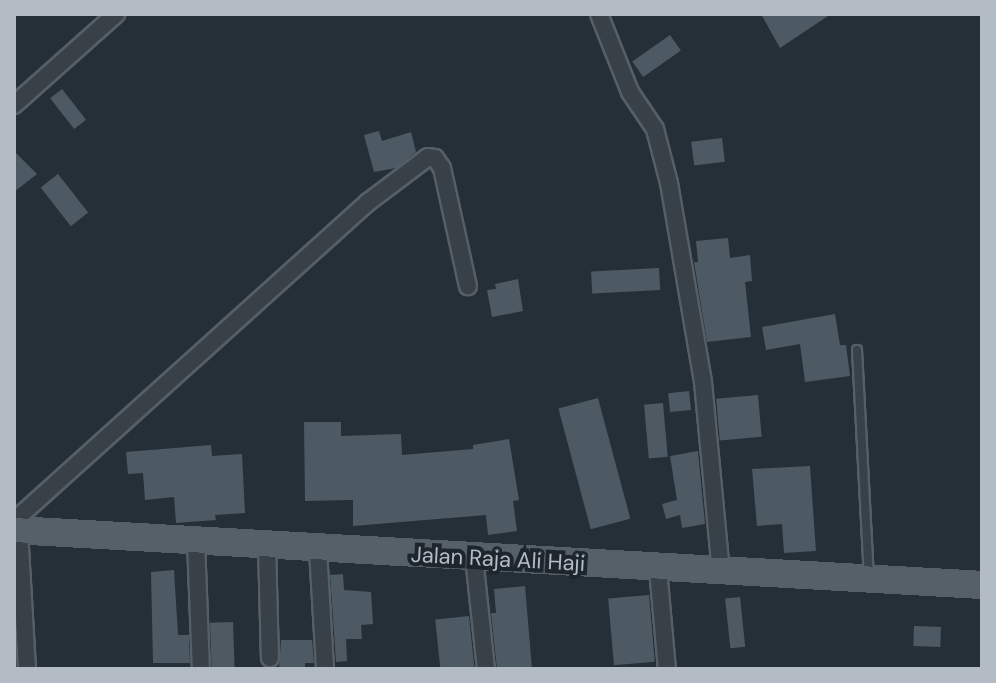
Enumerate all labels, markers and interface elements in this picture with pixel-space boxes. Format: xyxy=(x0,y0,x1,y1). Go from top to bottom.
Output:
street label: Jalan Raja Ali Haji xyxy=(410,541,586,577)

